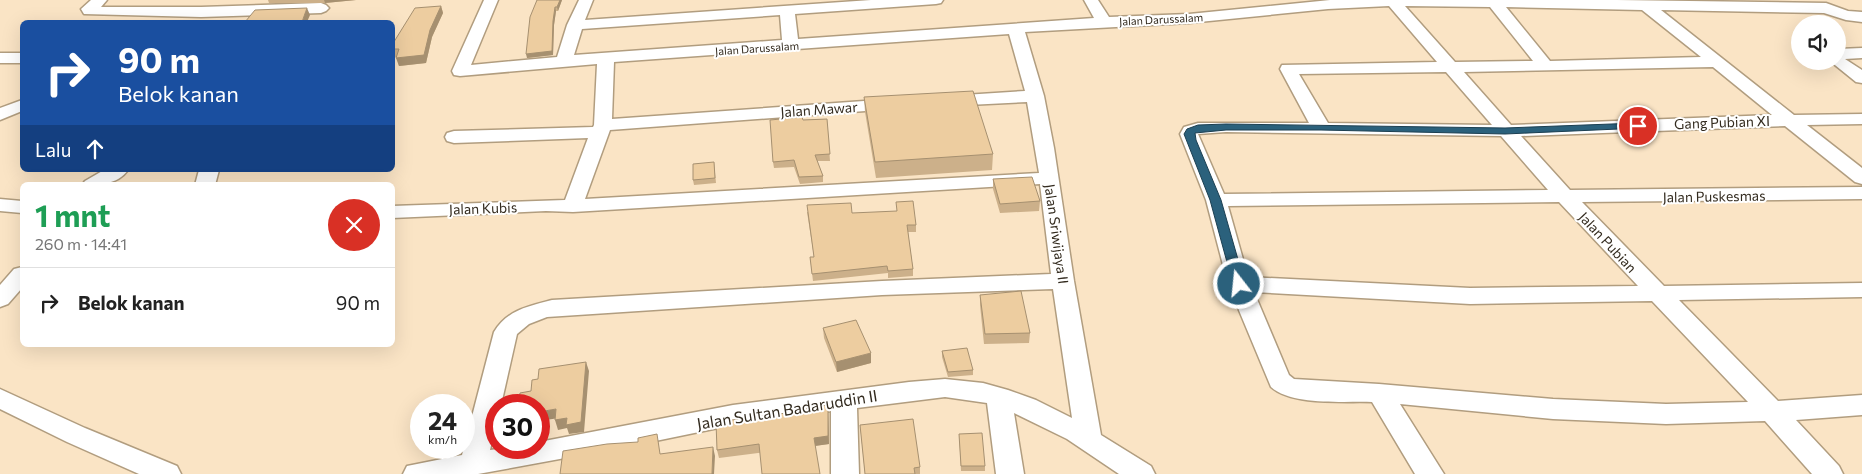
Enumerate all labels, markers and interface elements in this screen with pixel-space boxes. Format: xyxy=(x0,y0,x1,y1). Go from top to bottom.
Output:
street label: Jalan Darussalam xyxy=(1119,10,1203,29)
map controls xyxy=(1791,15,1846,70)
button: sound xyxy=(1791,15,1846,70)
text: 90 m xyxy=(118,37,200,80)
street label: Jalan Darussalam xyxy=(715,39,800,58)
icon: right xyxy=(35,40,100,105)
text: Belok kanan xyxy=(118,80,239,107)
street label: Jalan Mawar xyxy=(780,98,859,120)
pin xyxy=(1617,105,1659,147)
icon: arrive xyxy=(1624,112,1652,140)
street label: Gang Pubian XI xyxy=(1674,112,1770,132)
icon: ahead xyxy=(81,135,109,163)
text: Lalu xyxy=(35,138,71,161)
street label: Jalan Sriwijaya II xyxy=(1042,183,1072,285)
street label: Jalan Puskesmas xyxy=(1662,187,1766,205)
text: 1 mnt xyxy=(35,196,111,233)
street label: Jalan Kubis xyxy=(449,198,517,218)
button: close xyxy=(328,199,380,251)
street label: Jalan Pubian xyxy=(1576,208,1640,276)
text: 260 m · 14:41 xyxy=(35,234,127,253)
position arrow xyxy=(1212,257,1264,309)
icon: right xyxy=(35,289,63,317)
text: Belok kanan xyxy=(78,291,185,314)
text: 90 m xyxy=(336,291,380,314)
street label: Jalan Sultan Badaruddin II xyxy=(695,385,879,433)
speed limit sign: 30 xyxy=(485,394,550,459)
text: 24 xyxy=(428,405,457,435)
text: km/h xyxy=(428,432,457,446)

